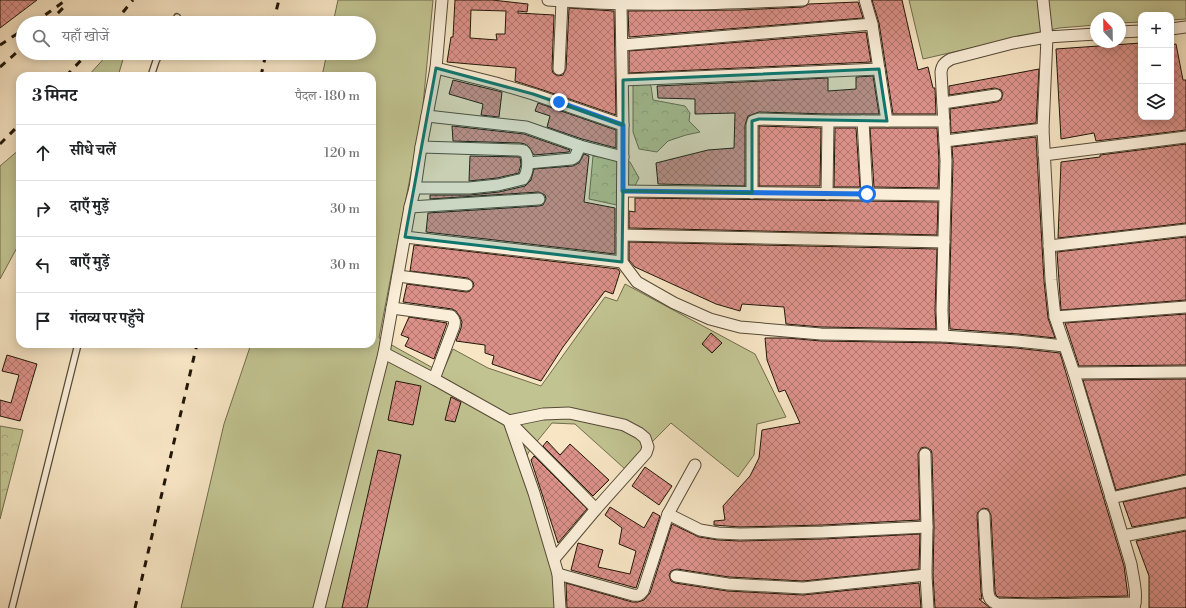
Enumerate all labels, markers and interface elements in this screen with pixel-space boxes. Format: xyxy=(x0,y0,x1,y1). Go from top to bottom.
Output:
north arrow xyxy=(1090,12,1126,48)
map controls xyxy=(1138,12,1174,120)
button: + xyxy=(1138,12,1174,48)
search box xyxy=(16,16,376,60)
icon: search xyxy=(30,27,52,49)
text: यहाँ खोजें xyxy=(62,27,109,46)
button: − xyxy=(1138,48,1174,84)
button: layers xyxy=(1138,84,1174,120)
text: 3 मिनट xyxy=(32,85,77,107)
text: पैदल · 180 m xyxy=(295,88,360,104)
route end xyxy=(550,93,568,111)
text: सीधे चलें xyxy=(70,141,116,160)
icon: ahead xyxy=(32,142,54,164)
text: 120 m xyxy=(324,145,360,161)
route start xyxy=(858,185,876,203)
text: दाएँ मुड़ें xyxy=(70,197,109,216)
icon: right xyxy=(32,198,54,220)
text: 30 m xyxy=(330,201,360,217)
text: बाएँ मुड़ें xyxy=(70,253,110,272)
icon: left xyxy=(32,254,54,276)
text: 30 m xyxy=(330,257,360,273)
text: गंतव्य पर पहुँचे xyxy=(70,309,144,328)
icon: arrive xyxy=(32,310,54,332)

